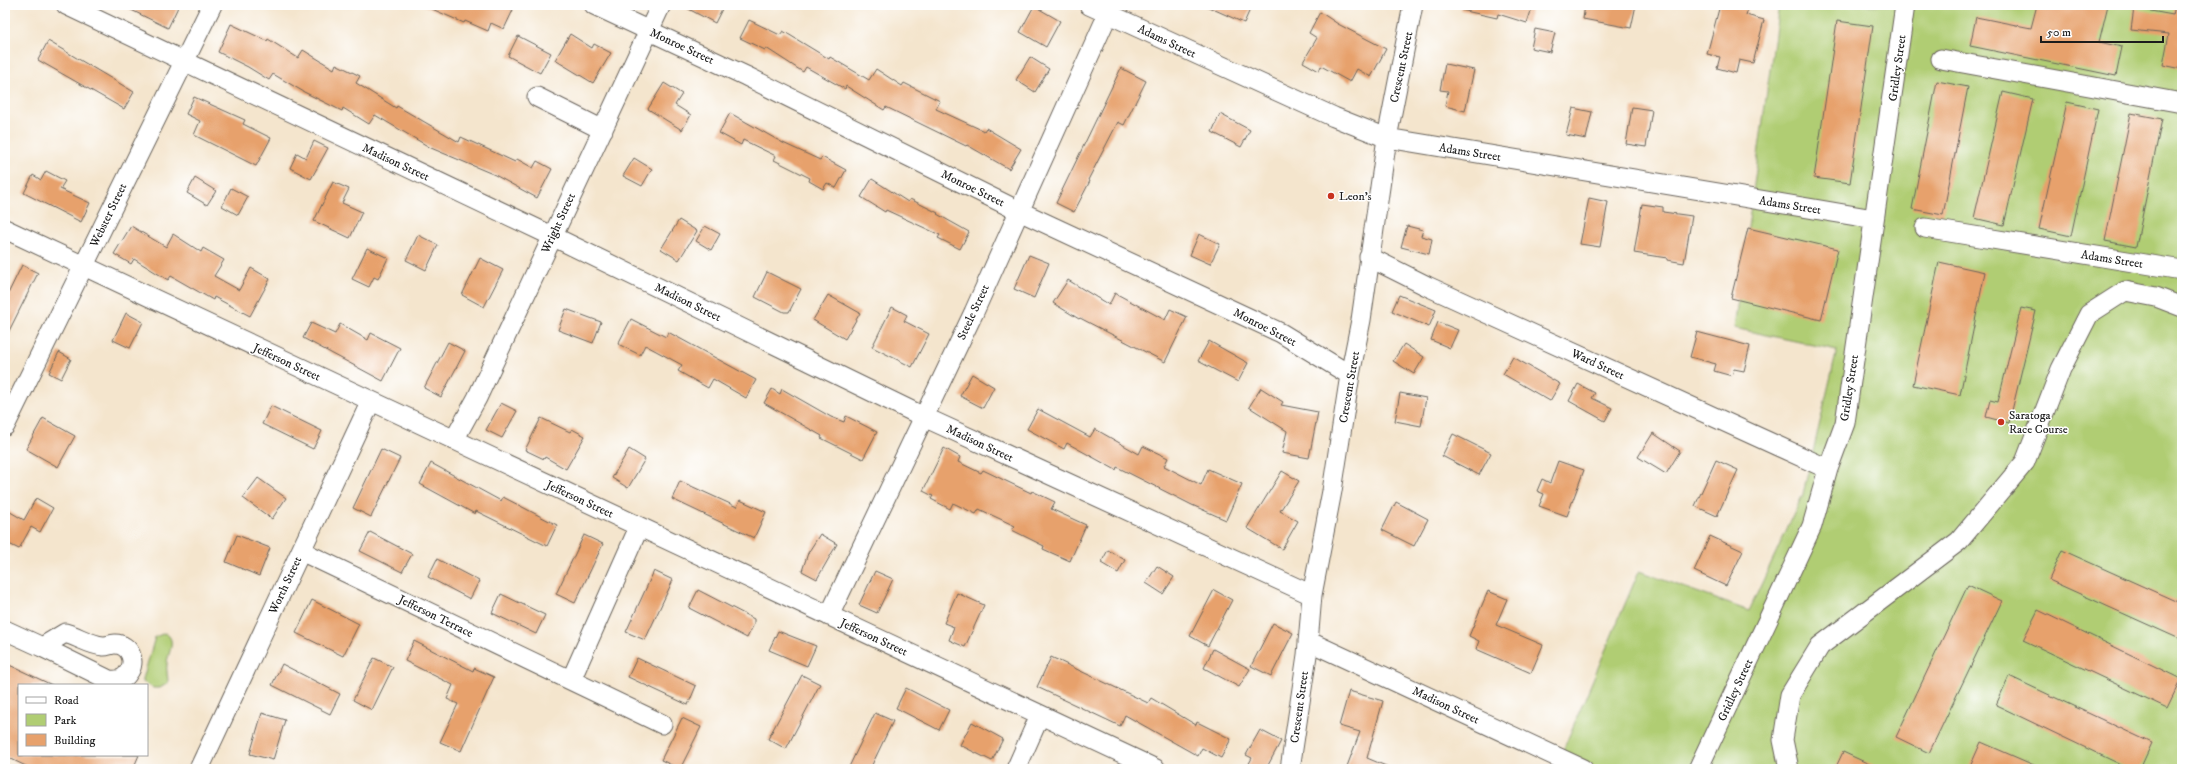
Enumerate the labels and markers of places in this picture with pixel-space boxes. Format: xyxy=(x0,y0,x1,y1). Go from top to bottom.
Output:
place label: Leon's xyxy=(1339,189,1372,204)
marker: Leon's xyxy=(1326,191,1336,201)
place label: Saratoga Race Course xyxy=(2009,408,2068,437)
marker: Saratoga Race Course xyxy=(1996,417,2006,427)

